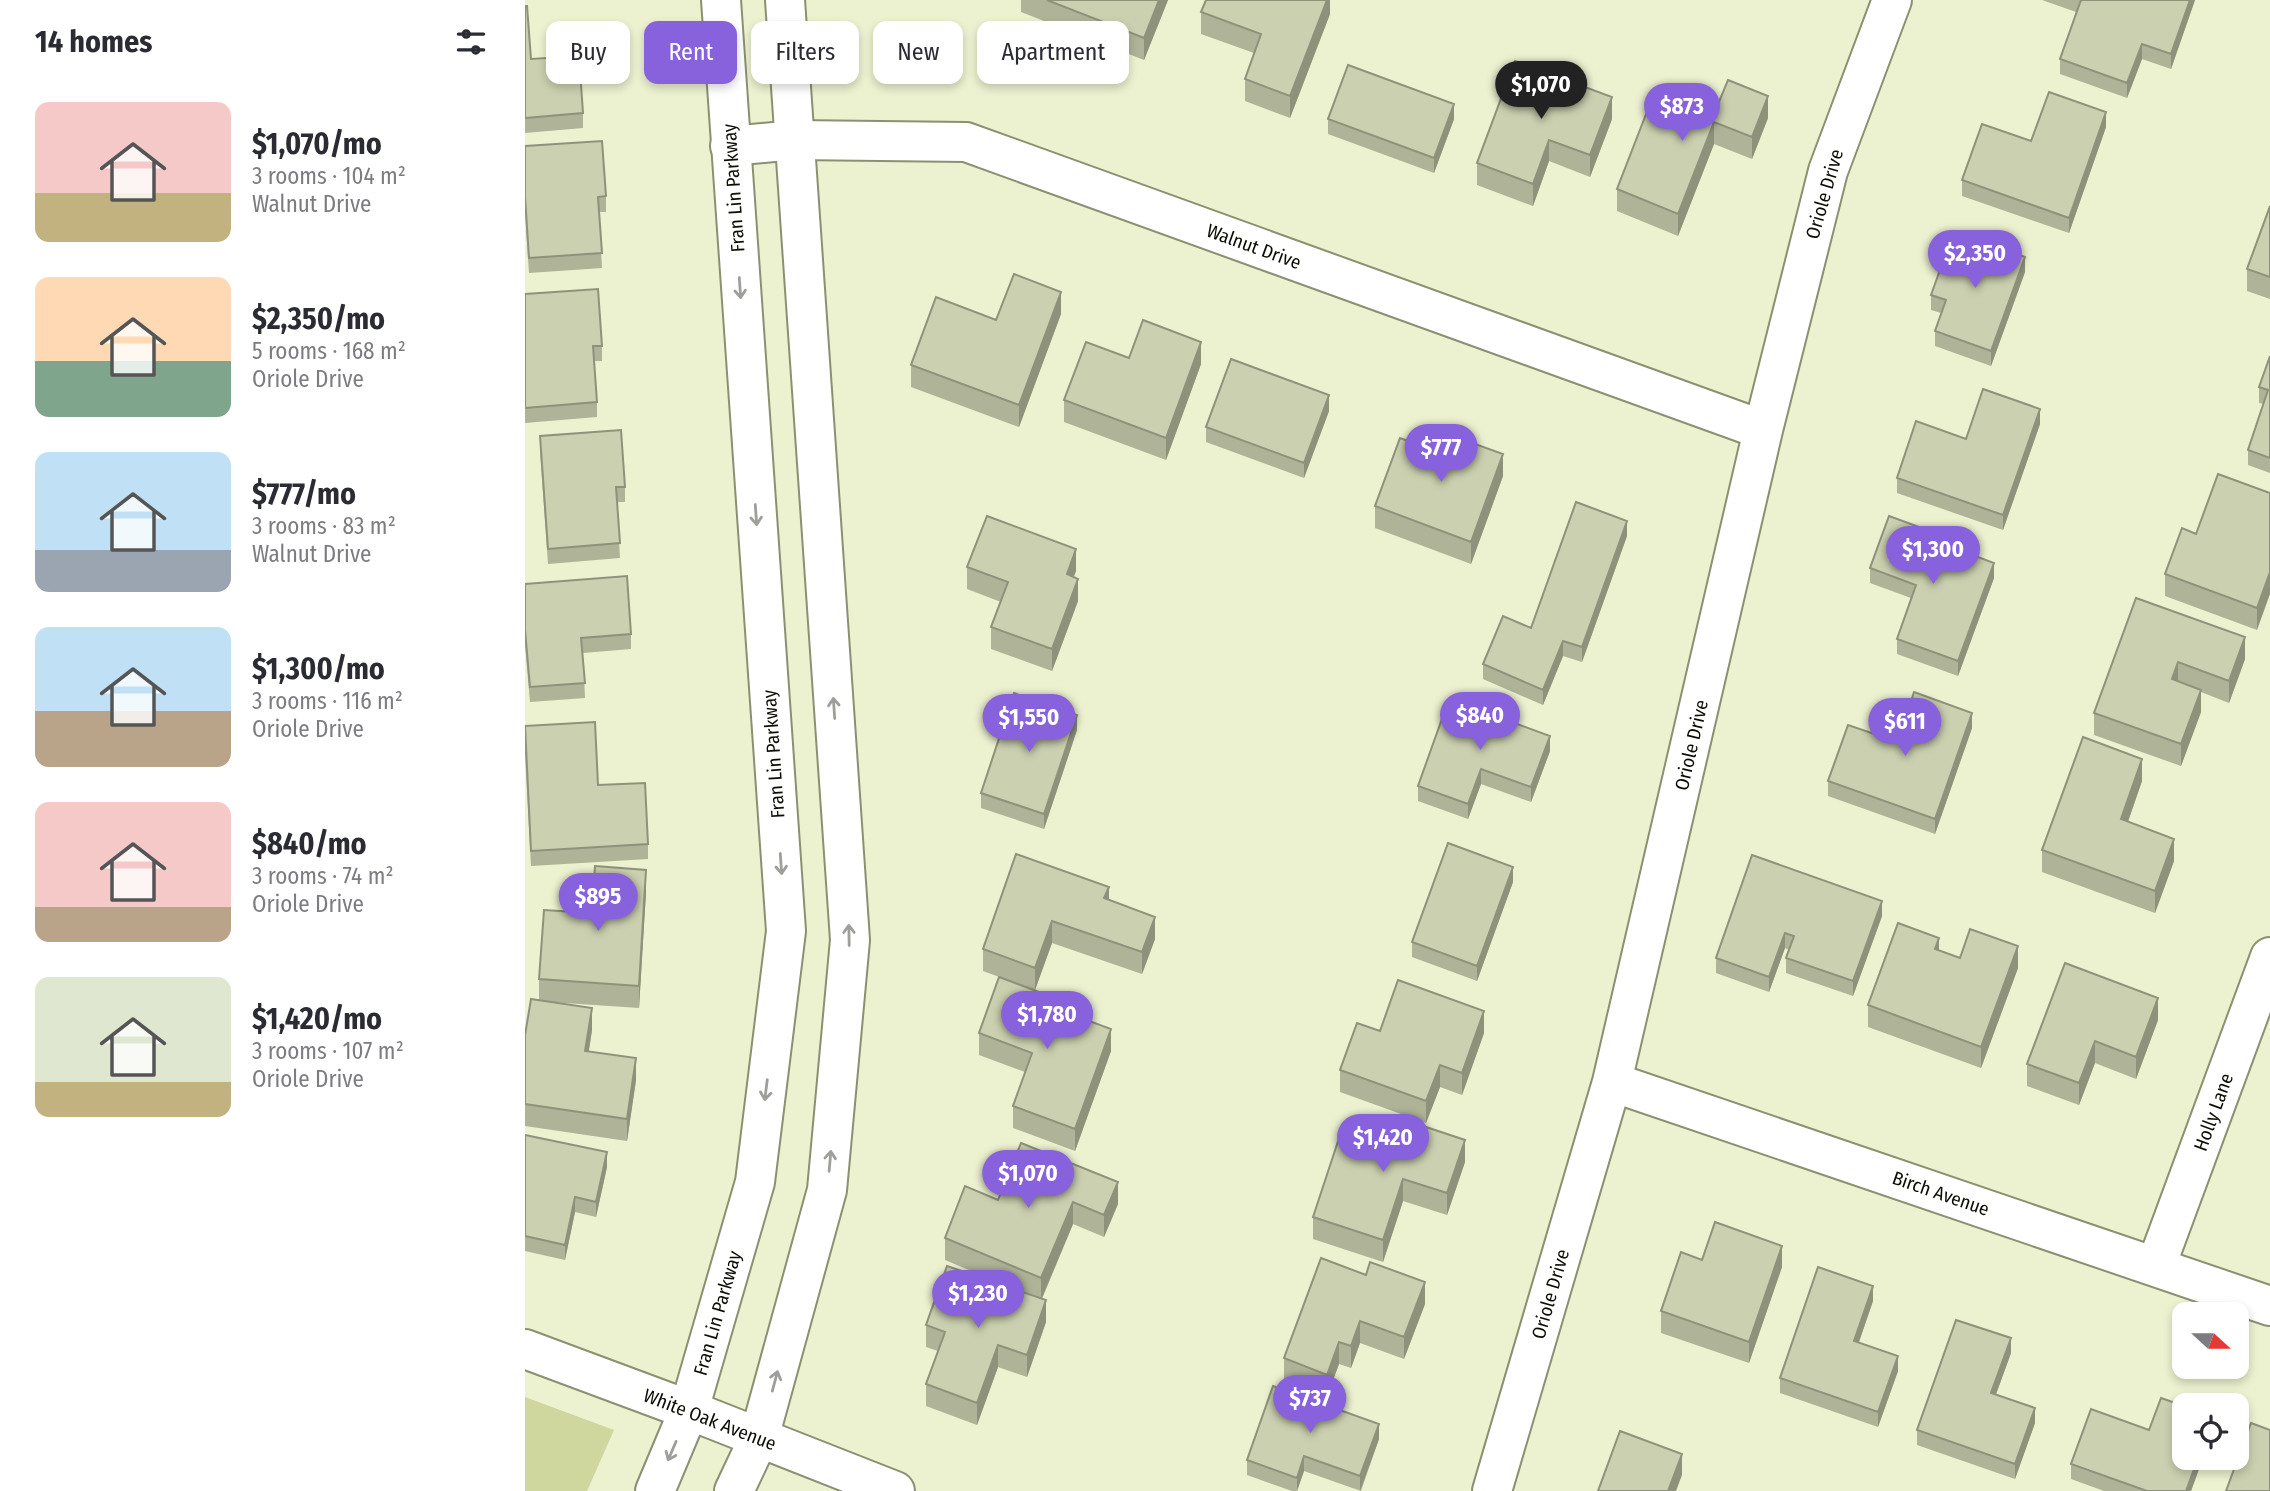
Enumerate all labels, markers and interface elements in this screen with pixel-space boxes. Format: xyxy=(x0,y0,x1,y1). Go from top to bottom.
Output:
chip: Buy xyxy=(546,21,630,84)
chip: Rent xyxy=(644,21,737,84)
chip: Filters xyxy=(751,21,859,84)
chip: New xyxy=(873,21,963,84)
chip: Apartment xyxy=(977,21,1129,84)
icon: filters xyxy=(452,23,490,61)
text: 14 homes xyxy=(35,24,152,60)
pin: $1,070 xyxy=(1484,61,1598,121)
text: $1,070 xyxy=(1511,70,1571,98)
pin: $873 xyxy=(1641,83,1723,143)
text: $873 xyxy=(1660,92,1704,120)
street label: Fran Lin Parkway xyxy=(718,122,749,253)
text: $1,070/mo xyxy=(252,126,382,162)
icon: home xyxy=(91,130,175,214)
street label: Oriole Drive xyxy=(1801,147,1848,242)
text: 3 rooms · 104 m² xyxy=(252,162,406,190)
text: Walnut Drive xyxy=(252,190,371,218)
street label: Walnut Drive xyxy=(1204,219,1304,274)
pin: $2,350 xyxy=(1918,230,2032,290)
text: $2,350 xyxy=(1944,239,2006,267)
one-way arrow xyxy=(734,276,747,299)
text: $2,350/mo xyxy=(252,301,385,337)
icon: home xyxy=(91,305,175,389)
text: 5 rooms · 168 m² xyxy=(252,337,406,365)
text: Oriole Drive xyxy=(252,365,364,393)
pin: $777 xyxy=(1400,424,1482,484)
text: $777 xyxy=(1421,433,1461,461)
text: $777/mo xyxy=(252,476,356,512)
icon: home xyxy=(91,480,175,564)
one-way arrow xyxy=(750,503,763,526)
text: 3 rooms · 83 m² xyxy=(252,512,396,540)
pin: $1,300 xyxy=(1876,526,1990,586)
text: $1,300 xyxy=(1902,535,1964,563)
text: Walnut Drive xyxy=(252,540,371,568)
text: $1,300/mo xyxy=(252,651,385,687)
icon: home xyxy=(91,655,175,739)
text: 3 rooms · 116 m² xyxy=(252,687,403,715)
street label: Fran Lin Parkway xyxy=(758,688,789,819)
pin: $840 xyxy=(1439,692,1521,752)
pin: $1,550 xyxy=(972,694,1086,754)
one-way arrow xyxy=(827,697,840,719)
street label: Oriole Drive xyxy=(1670,698,1713,793)
pin: $611 xyxy=(1864,698,1946,758)
text: $840 xyxy=(1456,701,1504,729)
text: $1,550 xyxy=(999,703,1059,731)
text: $611 xyxy=(1884,707,1926,735)
text: Oriole Drive xyxy=(252,715,364,743)
text: $840/mo xyxy=(252,826,367,862)
icon: home xyxy=(91,830,175,914)
one-way arrow xyxy=(775,852,788,875)
text: 3 rooms · 74 m² xyxy=(252,862,394,890)
pin: $895 xyxy=(557,874,639,933)
text: $895 xyxy=(575,882,621,910)
text: Oriole Drive xyxy=(252,890,364,918)
one-way arrow xyxy=(842,923,856,946)
pin: $1,780 xyxy=(990,992,1104,1051)
text: $1,780 xyxy=(1017,1000,1077,1028)
text: $1,420/mo xyxy=(252,1001,382,1037)
icon: home xyxy=(91,1005,175,1089)
text: 3 rooms · 107 m² xyxy=(252,1037,404,1065)
text: Oriole Drive xyxy=(252,1065,364,1093)
street label: Holly Lane xyxy=(2189,1070,2238,1154)
one-way arrow xyxy=(760,1079,773,1101)
pin: $1,420 xyxy=(1326,1114,1440,1174)
text: $1,420 xyxy=(1353,1123,1413,1151)
one-way arrow xyxy=(824,1150,837,1173)
pin: $1,070 xyxy=(971,1150,1085,1210)
text: $1,070 xyxy=(998,1159,1058,1187)
street label: Birch Avenue xyxy=(1889,1166,1992,1221)
street label: Oriole Drive xyxy=(1527,1247,1574,1342)
street label: Fran Lin Parkway xyxy=(689,1248,746,1378)
pin: $1,230 xyxy=(921,1270,1035,1330)
text: $1,230 xyxy=(948,1279,1008,1307)
north arrow xyxy=(2172,1302,2249,1379)
map controls xyxy=(2172,1302,2249,1470)
one-way arrow xyxy=(769,1371,782,1393)
pin: $737 xyxy=(1269,1376,1351,1435)
street label: White Oak Avenue xyxy=(640,1384,779,1455)
text: $737 xyxy=(1289,1384,1331,1412)
button: locate xyxy=(2172,1393,2249,1470)
one-way arrow xyxy=(665,1439,678,1461)

